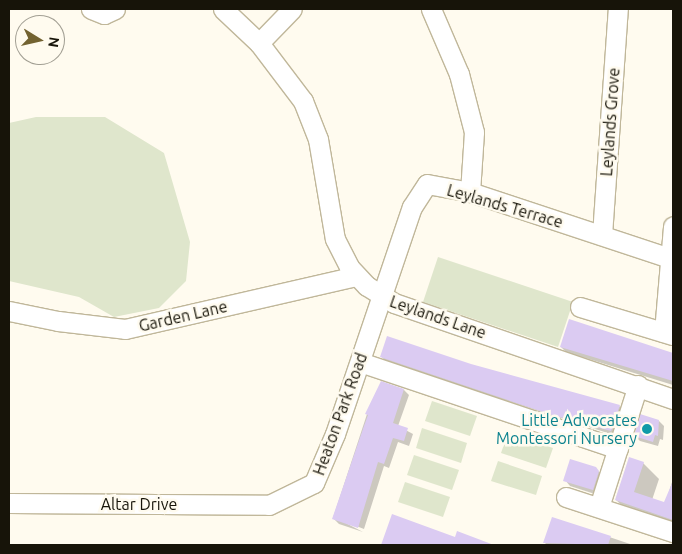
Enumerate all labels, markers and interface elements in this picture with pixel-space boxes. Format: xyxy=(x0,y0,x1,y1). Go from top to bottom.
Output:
north arrow xyxy=(15,15,65,65)
text: N xyxy=(45,36,63,49)
street label: Leylands Grove xyxy=(597,67,623,177)
street label: Leylands Terrace xyxy=(445,180,565,232)
street label: Leylands Lane xyxy=(387,292,489,342)
street label: Garden Lane xyxy=(137,296,229,336)
street label: Heaton Park Road xyxy=(309,350,371,478)
place label: Little Advocates Montessori Nursery xyxy=(496,410,637,448)
marker: Little Advocates Montessori Nursery xyxy=(641,423,653,435)
street label: Altar Drive xyxy=(101,494,177,514)

